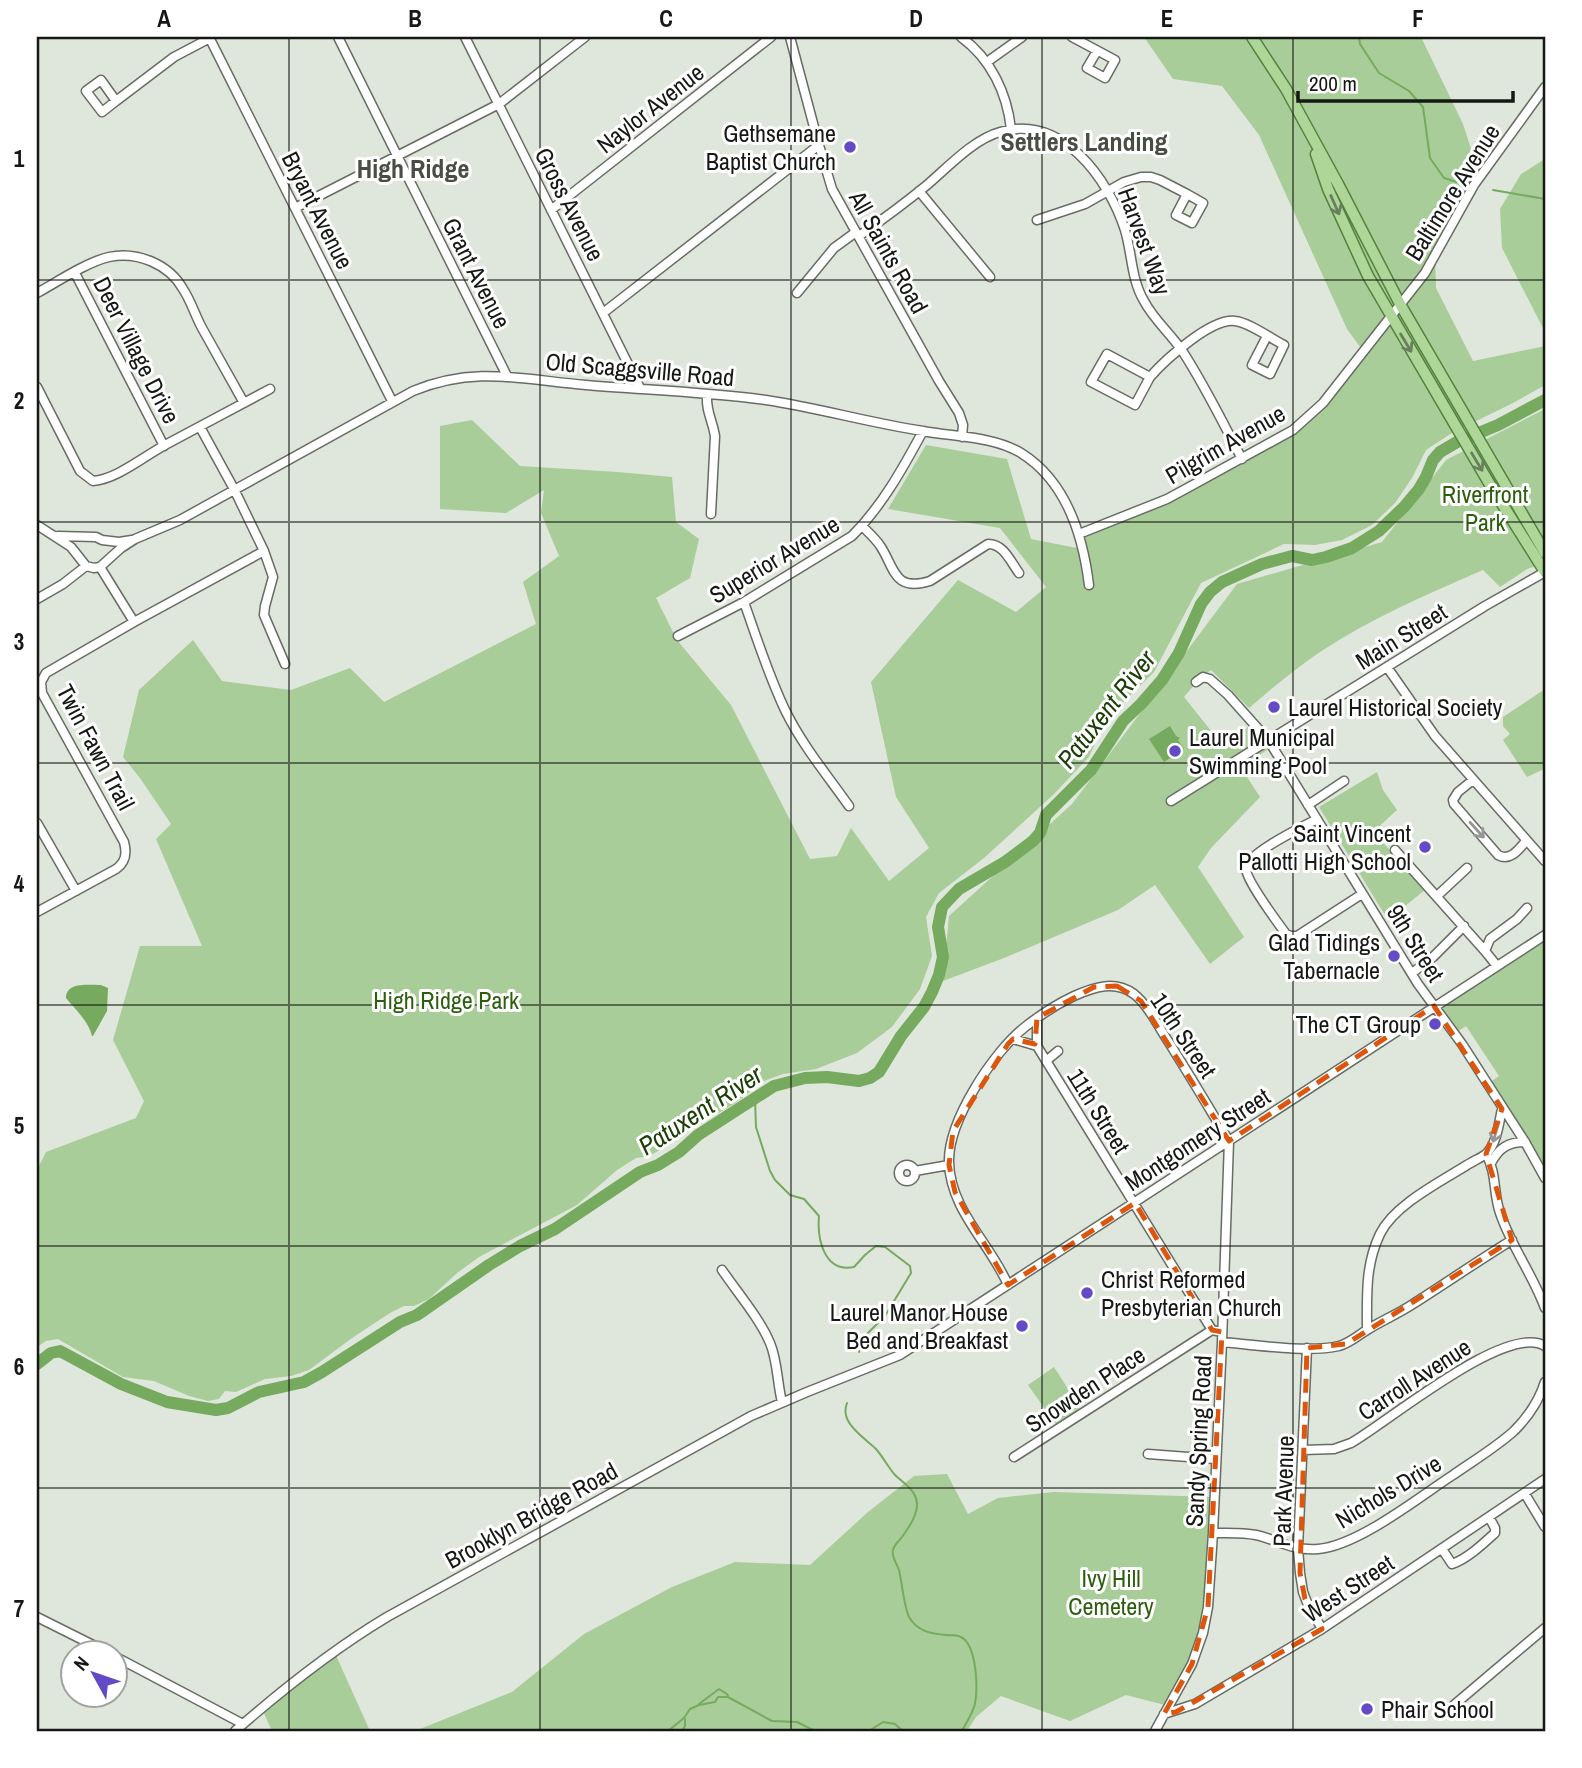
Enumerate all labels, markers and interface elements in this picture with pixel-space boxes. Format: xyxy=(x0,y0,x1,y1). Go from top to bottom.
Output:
text: A xyxy=(157,3,171,34)
text: B xyxy=(408,3,422,34)
text: C xyxy=(659,3,673,34)
text: D xyxy=(909,3,923,34)
text: E xyxy=(1161,3,1173,34)
text: F xyxy=(1412,3,1424,34)
street label: Naylor Avenue xyxy=(590,56,710,160)
scale bar xyxy=(1298,60,1514,104)
text: 200 m xyxy=(1309,69,1357,98)
place label: Gethsemane Baptist Church xyxy=(706,117,836,177)
street label: Baltimore Avenue xyxy=(1397,118,1507,266)
district label: Settlers Landing xyxy=(1000,124,1168,159)
marker: Gethsemane Baptist Church xyxy=(842,139,858,155)
street label: Gross Avenue xyxy=(528,142,612,266)
text: 1 xyxy=(14,143,25,174)
street label: Bryant Avenue xyxy=(275,146,361,274)
district label: High Ridge xyxy=(357,151,469,186)
street label: Harvest Way xyxy=(1111,183,1179,299)
street label: All Saints Road xyxy=(842,184,936,319)
one-way arrow xyxy=(1329,194,1342,215)
street label: Grant Avenue xyxy=(435,212,519,334)
street label: Deer Village Drive xyxy=(86,271,188,429)
one-way arrow xyxy=(1399,332,1413,352)
street label: Old Scaggsville Road xyxy=(544,345,736,393)
text: 2 xyxy=(14,385,24,416)
street label: Pilgrim Avenue xyxy=(1159,397,1291,491)
one-way arrow xyxy=(1470,451,1484,471)
park label: Riverfront Park xyxy=(1442,478,1529,538)
street label: Superior Avenue xyxy=(703,508,845,610)
street label: Main Street xyxy=(1349,595,1453,677)
text: 3 xyxy=(14,626,24,657)
water label: Patuxent River xyxy=(1049,642,1164,775)
street label: Twin Fawn Trail xyxy=(49,679,143,815)
place label: Laurel Historical Society xyxy=(1288,691,1503,723)
marker: Laurel Historical Society xyxy=(1266,699,1282,715)
place label: Laurel Municipal Swimming Pool xyxy=(1189,721,1335,781)
marker: Laurel Municipal Swimming Pool xyxy=(1167,743,1183,759)
place label: Saint Vincent Pallotti High School xyxy=(1238,817,1412,877)
one-way arrow xyxy=(1469,821,1485,839)
marker: Saint Vincent Pallotti High School xyxy=(1417,839,1433,855)
text: 4 xyxy=(14,868,25,899)
street label: 9th Street xyxy=(1380,898,1452,988)
place label: Glad Tidings Tabernacle xyxy=(1268,926,1380,986)
marker: Glad Tidings Tabernacle xyxy=(1386,948,1402,964)
park label: High Ridge Park xyxy=(373,984,519,1016)
street label: 10th Street xyxy=(1144,986,1224,1084)
place label: The CT Group xyxy=(1296,1008,1421,1040)
marker: The CT Group xyxy=(1427,1016,1443,1032)
water label: Patuxent River xyxy=(631,1056,769,1163)
street label: 11th Street xyxy=(1060,1062,1138,1160)
street label: Montgomery Street xyxy=(1118,1080,1276,1198)
text: 5 xyxy=(14,1110,24,1141)
one-way arrow xyxy=(1488,1121,1501,1143)
place label: Christ Reformed Presbyterian Church xyxy=(1101,1263,1281,1323)
marker: Christ Reformed Presbyterian Church xyxy=(1079,1285,1095,1301)
place label: Laurel Manor House Bed and Breakfast xyxy=(830,1296,1009,1356)
marker: Laurel Manor House Bed and Breakfast xyxy=(1014,1318,1030,1334)
street label: Carroll Avenue xyxy=(1351,1331,1477,1427)
street label: Snowden Place xyxy=(1019,1338,1151,1440)
text: 6 xyxy=(14,1351,24,1382)
street label: Sandy Spring Road xyxy=(1178,1354,1218,1528)
street label: Park Avenue xyxy=(1265,1435,1301,1547)
street label: Nichols Drive xyxy=(1329,1447,1447,1535)
street label: Brooklyn Bridge Road xyxy=(439,1454,623,1576)
street label: West Street xyxy=(1296,1546,1400,1629)
park label: Ivy Hill Cemetery xyxy=(1068,1562,1154,1622)
text: 7 xyxy=(14,1593,24,1624)
north arrow xyxy=(60,1638,130,1708)
text: N xyxy=(67,1650,95,1676)
place label: Phair School xyxy=(1381,1693,1494,1725)
marker: Phair School xyxy=(1359,1701,1375,1717)

